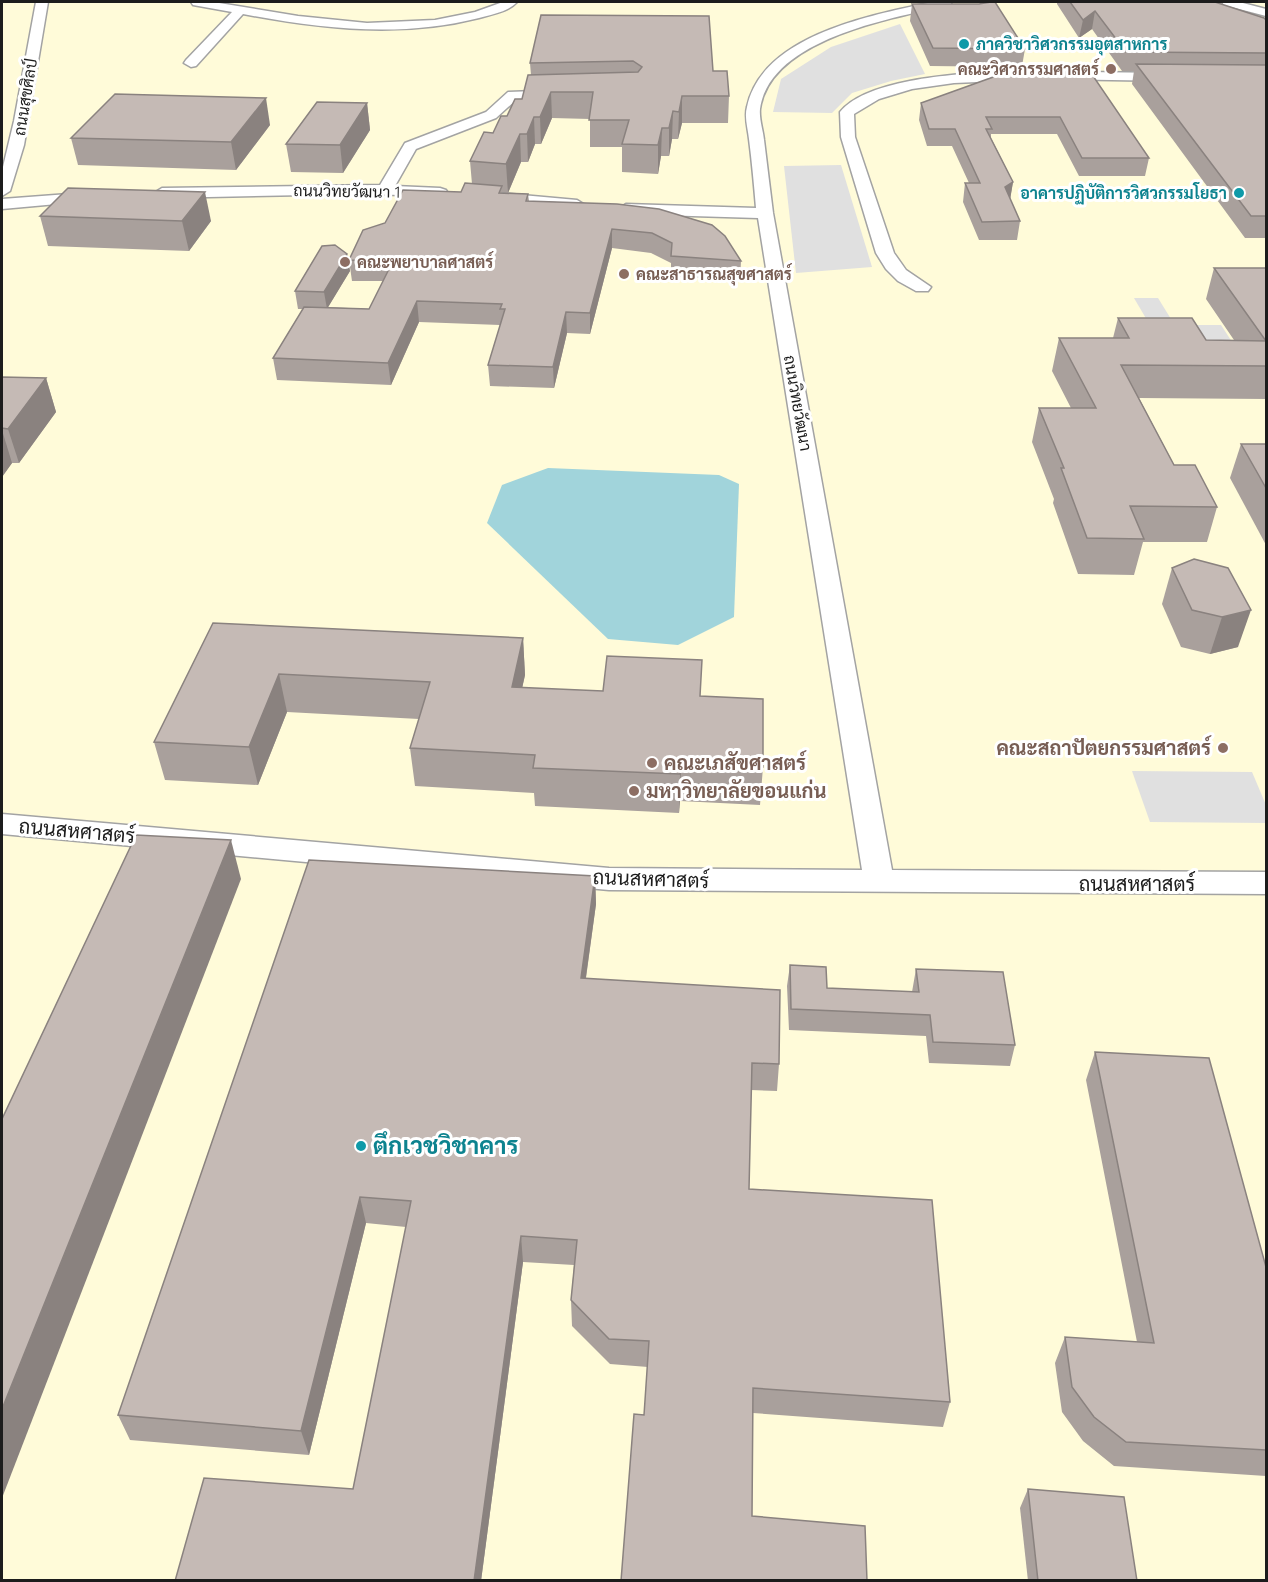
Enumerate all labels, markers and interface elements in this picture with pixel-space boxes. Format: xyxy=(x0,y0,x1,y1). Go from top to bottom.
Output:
place label: ภาควิชาวิศวกรรมอุตสาหการ xyxy=(976,34,1167,56)
marker: ภาควิชาวิศวกรรมอุตสาหการ xyxy=(957,37,971,51)
street label: ถนนสุขศิลป์ xyxy=(9,57,43,137)
place label: คณะวิศวกรรมศาสตร์ xyxy=(958,58,1100,79)
marker: คณะวิศวกรรมศาสตร์ xyxy=(1104,62,1118,76)
street label: ถนนวิทยวัฒนา 1 xyxy=(293,180,401,202)
place label: อาคารปฏิบัติการวิศวกรรมโยธา xyxy=(1020,182,1227,205)
marker: อาคารปฏิบัติการวิศวกรรมโยธา xyxy=(1232,186,1246,200)
place label: คณะพยาบาลศาสตร์ xyxy=(357,251,495,272)
marker: คณะพยาบาลศาสตร์ xyxy=(338,255,352,269)
place label: คณะสาธารณสุขศาสตร์ xyxy=(636,263,793,286)
marker: คณะสาธารณสุขศาสตร์ xyxy=(617,267,631,281)
street label: ถนนวิทยวัฒนา xyxy=(780,354,816,452)
place label: คณะสถาปัตยกรรมศาสตร์ xyxy=(996,735,1212,760)
marker: คณะสถาปัตยกรรมศาสตร์ xyxy=(1216,741,1230,755)
place label: คณะเภสัขศาสตร์ xyxy=(664,750,808,775)
marker: คณะเภสัขศาสตร์ xyxy=(645,756,659,770)
place label: มหาวิทยาลัยขอนแก่น xyxy=(646,778,827,803)
marker: มหาวิทยาลัยขอนแก่น xyxy=(627,784,641,798)
street label: ถนนสหศาสตร์ xyxy=(18,812,136,848)
street label: ถนนสหศาสตร์ xyxy=(592,863,710,893)
street label: ถนนสหศาสตร์ xyxy=(1079,870,1195,896)
place label: ตึกเวชวิชาคาร xyxy=(373,1130,519,1160)
marker: ตึกเวชวิชาคาร xyxy=(354,1139,368,1153)

